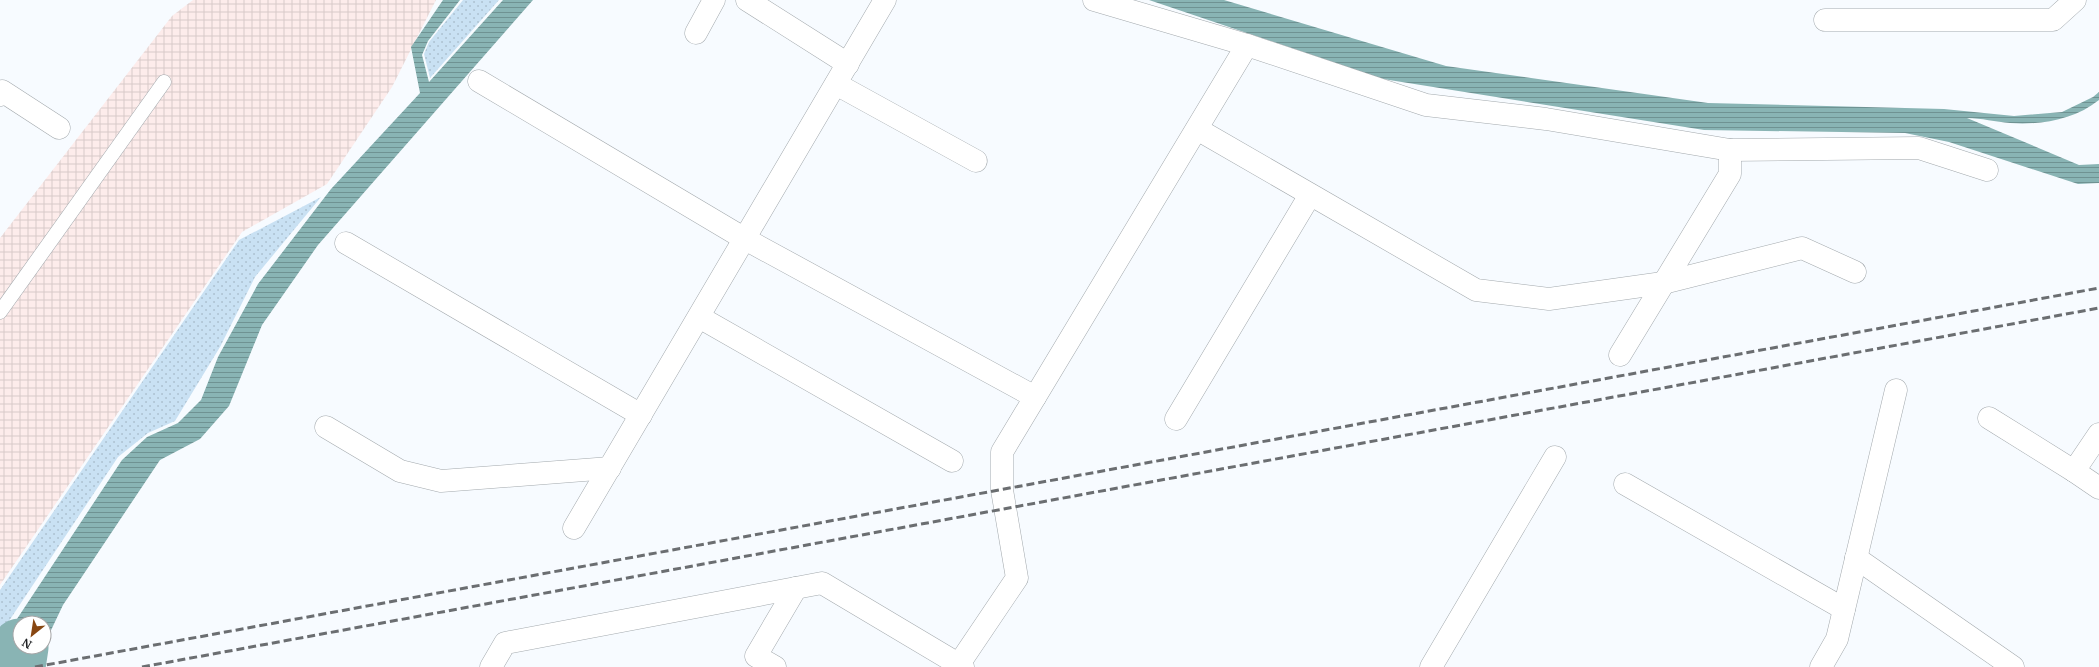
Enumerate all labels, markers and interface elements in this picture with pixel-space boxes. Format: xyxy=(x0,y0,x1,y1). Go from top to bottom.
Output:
north arrow xyxy=(12,615,52,655)
text: N xyxy=(19,635,34,652)

